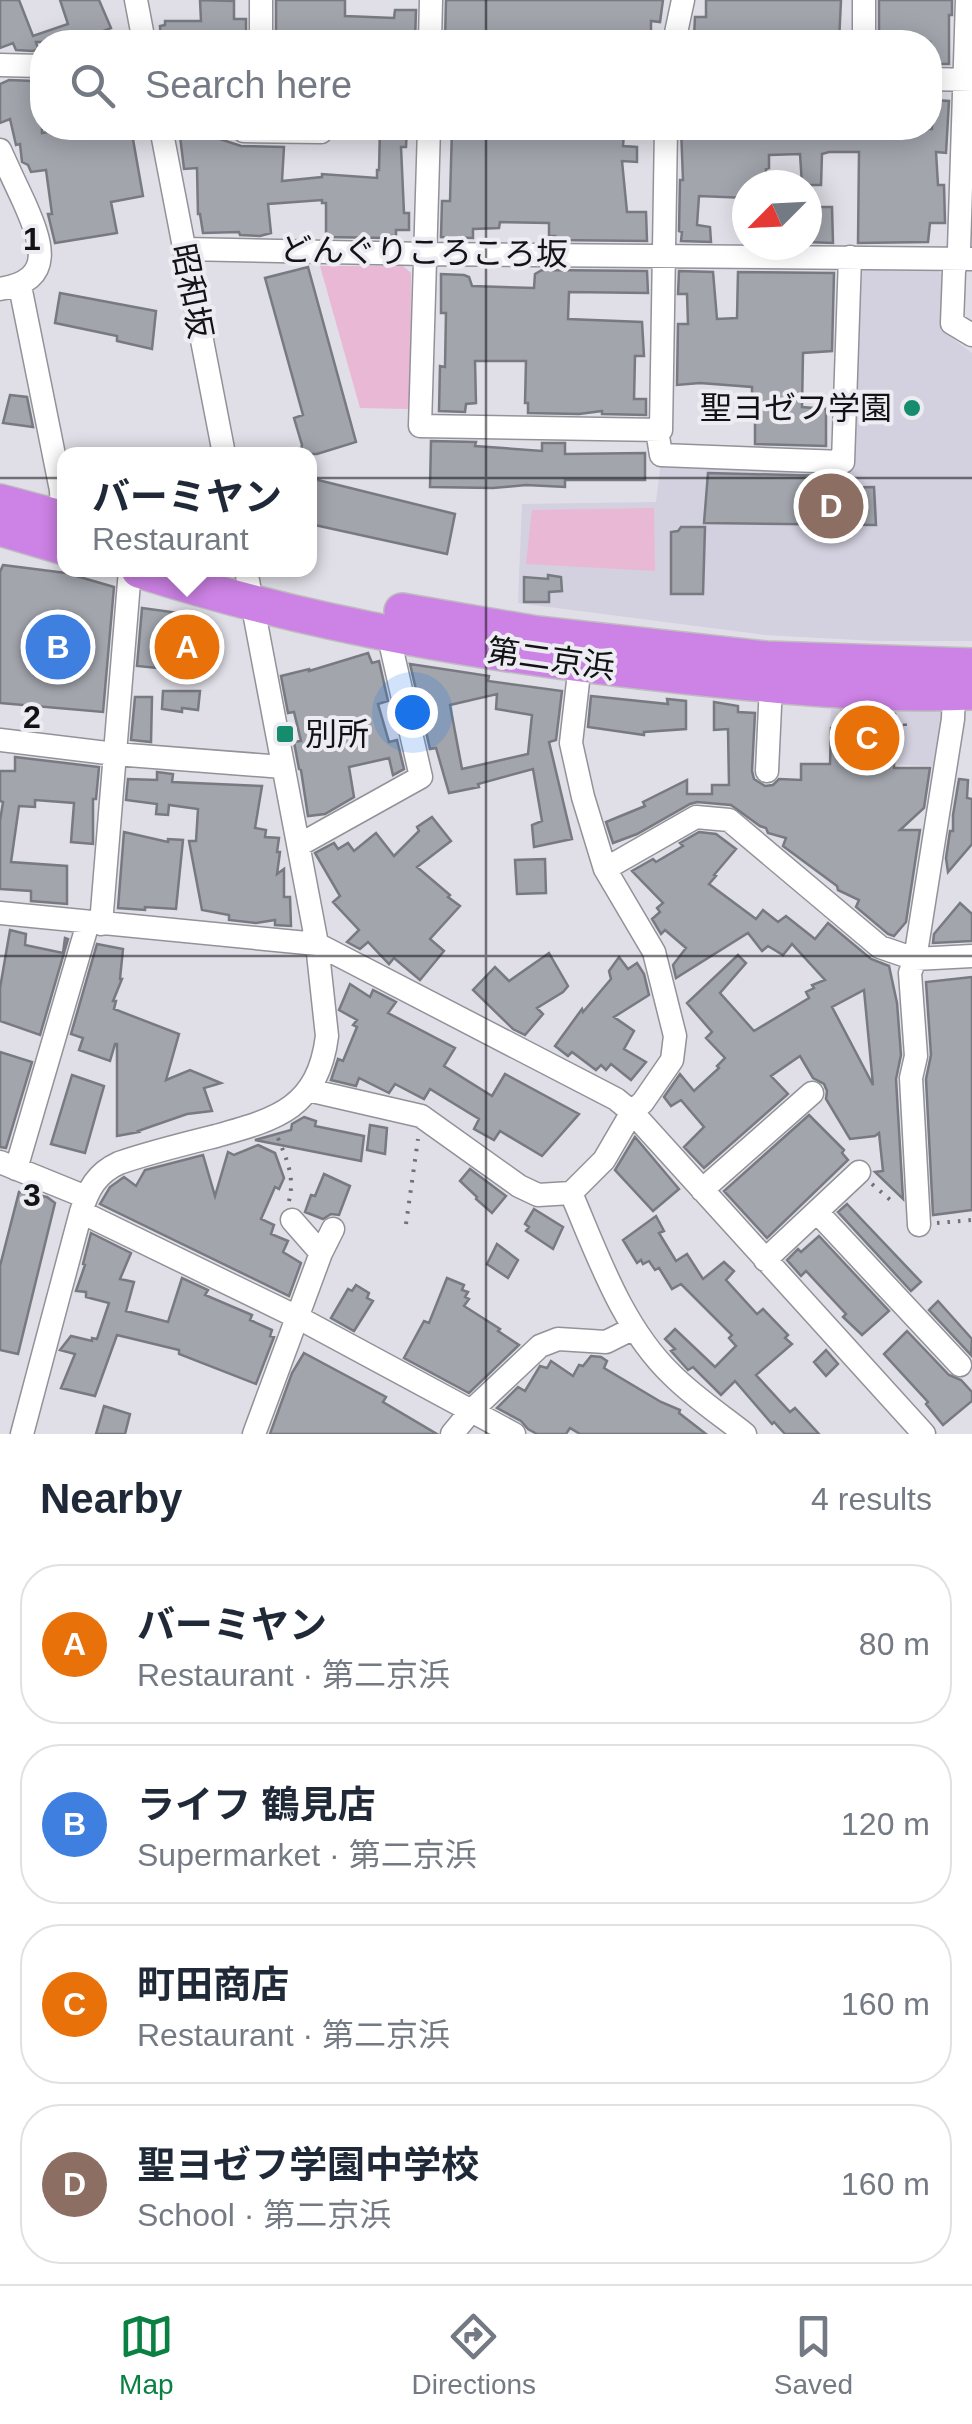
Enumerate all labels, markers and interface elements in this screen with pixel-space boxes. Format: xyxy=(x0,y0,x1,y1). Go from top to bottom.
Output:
search box xyxy=(30,30,942,140)
icon: search xyxy=(65,58,120,113)
text: Search here xyxy=(145,64,352,106)
north arrow xyxy=(732,170,822,260)
text: 1 xyxy=(23,221,41,257)
street label: どんぐりころころ坂 xyxy=(280,231,568,273)
street label: 昭和坂 xyxy=(165,240,219,342)
place label: 聖ヨゼフ学園 xyxy=(700,390,892,426)
marker: 聖ヨゼフ学園 xyxy=(901,397,923,419)
popup xyxy=(57,447,317,577)
pin: D xyxy=(798,468,864,544)
text: バーミヤン xyxy=(92,476,282,518)
text: Restaurant xyxy=(92,521,249,557)
pin: B xyxy=(26,610,90,684)
pin: A xyxy=(154,610,220,684)
street label: 第二京浜 xyxy=(485,632,617,686)
your location xyxy=(387,687,438,738)
text: 2 xyxy=(23,699,41,735)
pin: C xyxy=(834,700,900,776)
place label: 別所 xyxy=(305,716,369,752)
marker: 別所 xyxy=(274,723,296,745)
text: 3 xyxy=(23,1177,41,1213)
text: Nearby xyxy=(40,1475,182,1522)
text: 4 results xyxy=(811,1481,932,1517)
text: バーミヤン xyxy=(137,1604,327,1646)
text: A xyxy=(63,1626,86,1662)
text: 80 m xyxy=(859,1626,930,1662)
text: Restaurant · 第二京浜 xyxy=(137,1657,450,1693)
text: ライフ 鶴見店 xyxy=(137,1784,376,1826)
text: B xyxy=(63,1806,86,1842)
text: 120 m xyxy=(841,1806,930,1842)
text: Supermarket · 第二京浜 xyxy=(137,1837,477,1873)
text: 町田商店 xyxy=(137,1964,289,2006)
text: C xyxy=(63,1986,86,2022)
text: 160 m xyxy=(841,1986,930,2022)
text: Restaurant · 第二京浜 xyxy=(137,2017,450,2053)
text: 聖ヨゼフ学園中学校 xyxy=(137,2144,479,2186)
text: D xyxy=(63,2166,86,2202)
text: 160 m xyxy=(841,2166,930,2202)
text: School · 第二京浜 xyxy=(137,2197,391,2233)
tab: Map xyxy=(119,2309,174,2401)
tab: Directions xyxy=(412,2309,536,2401)
tab: Saved xyxy=(774,2309,853,2401)

